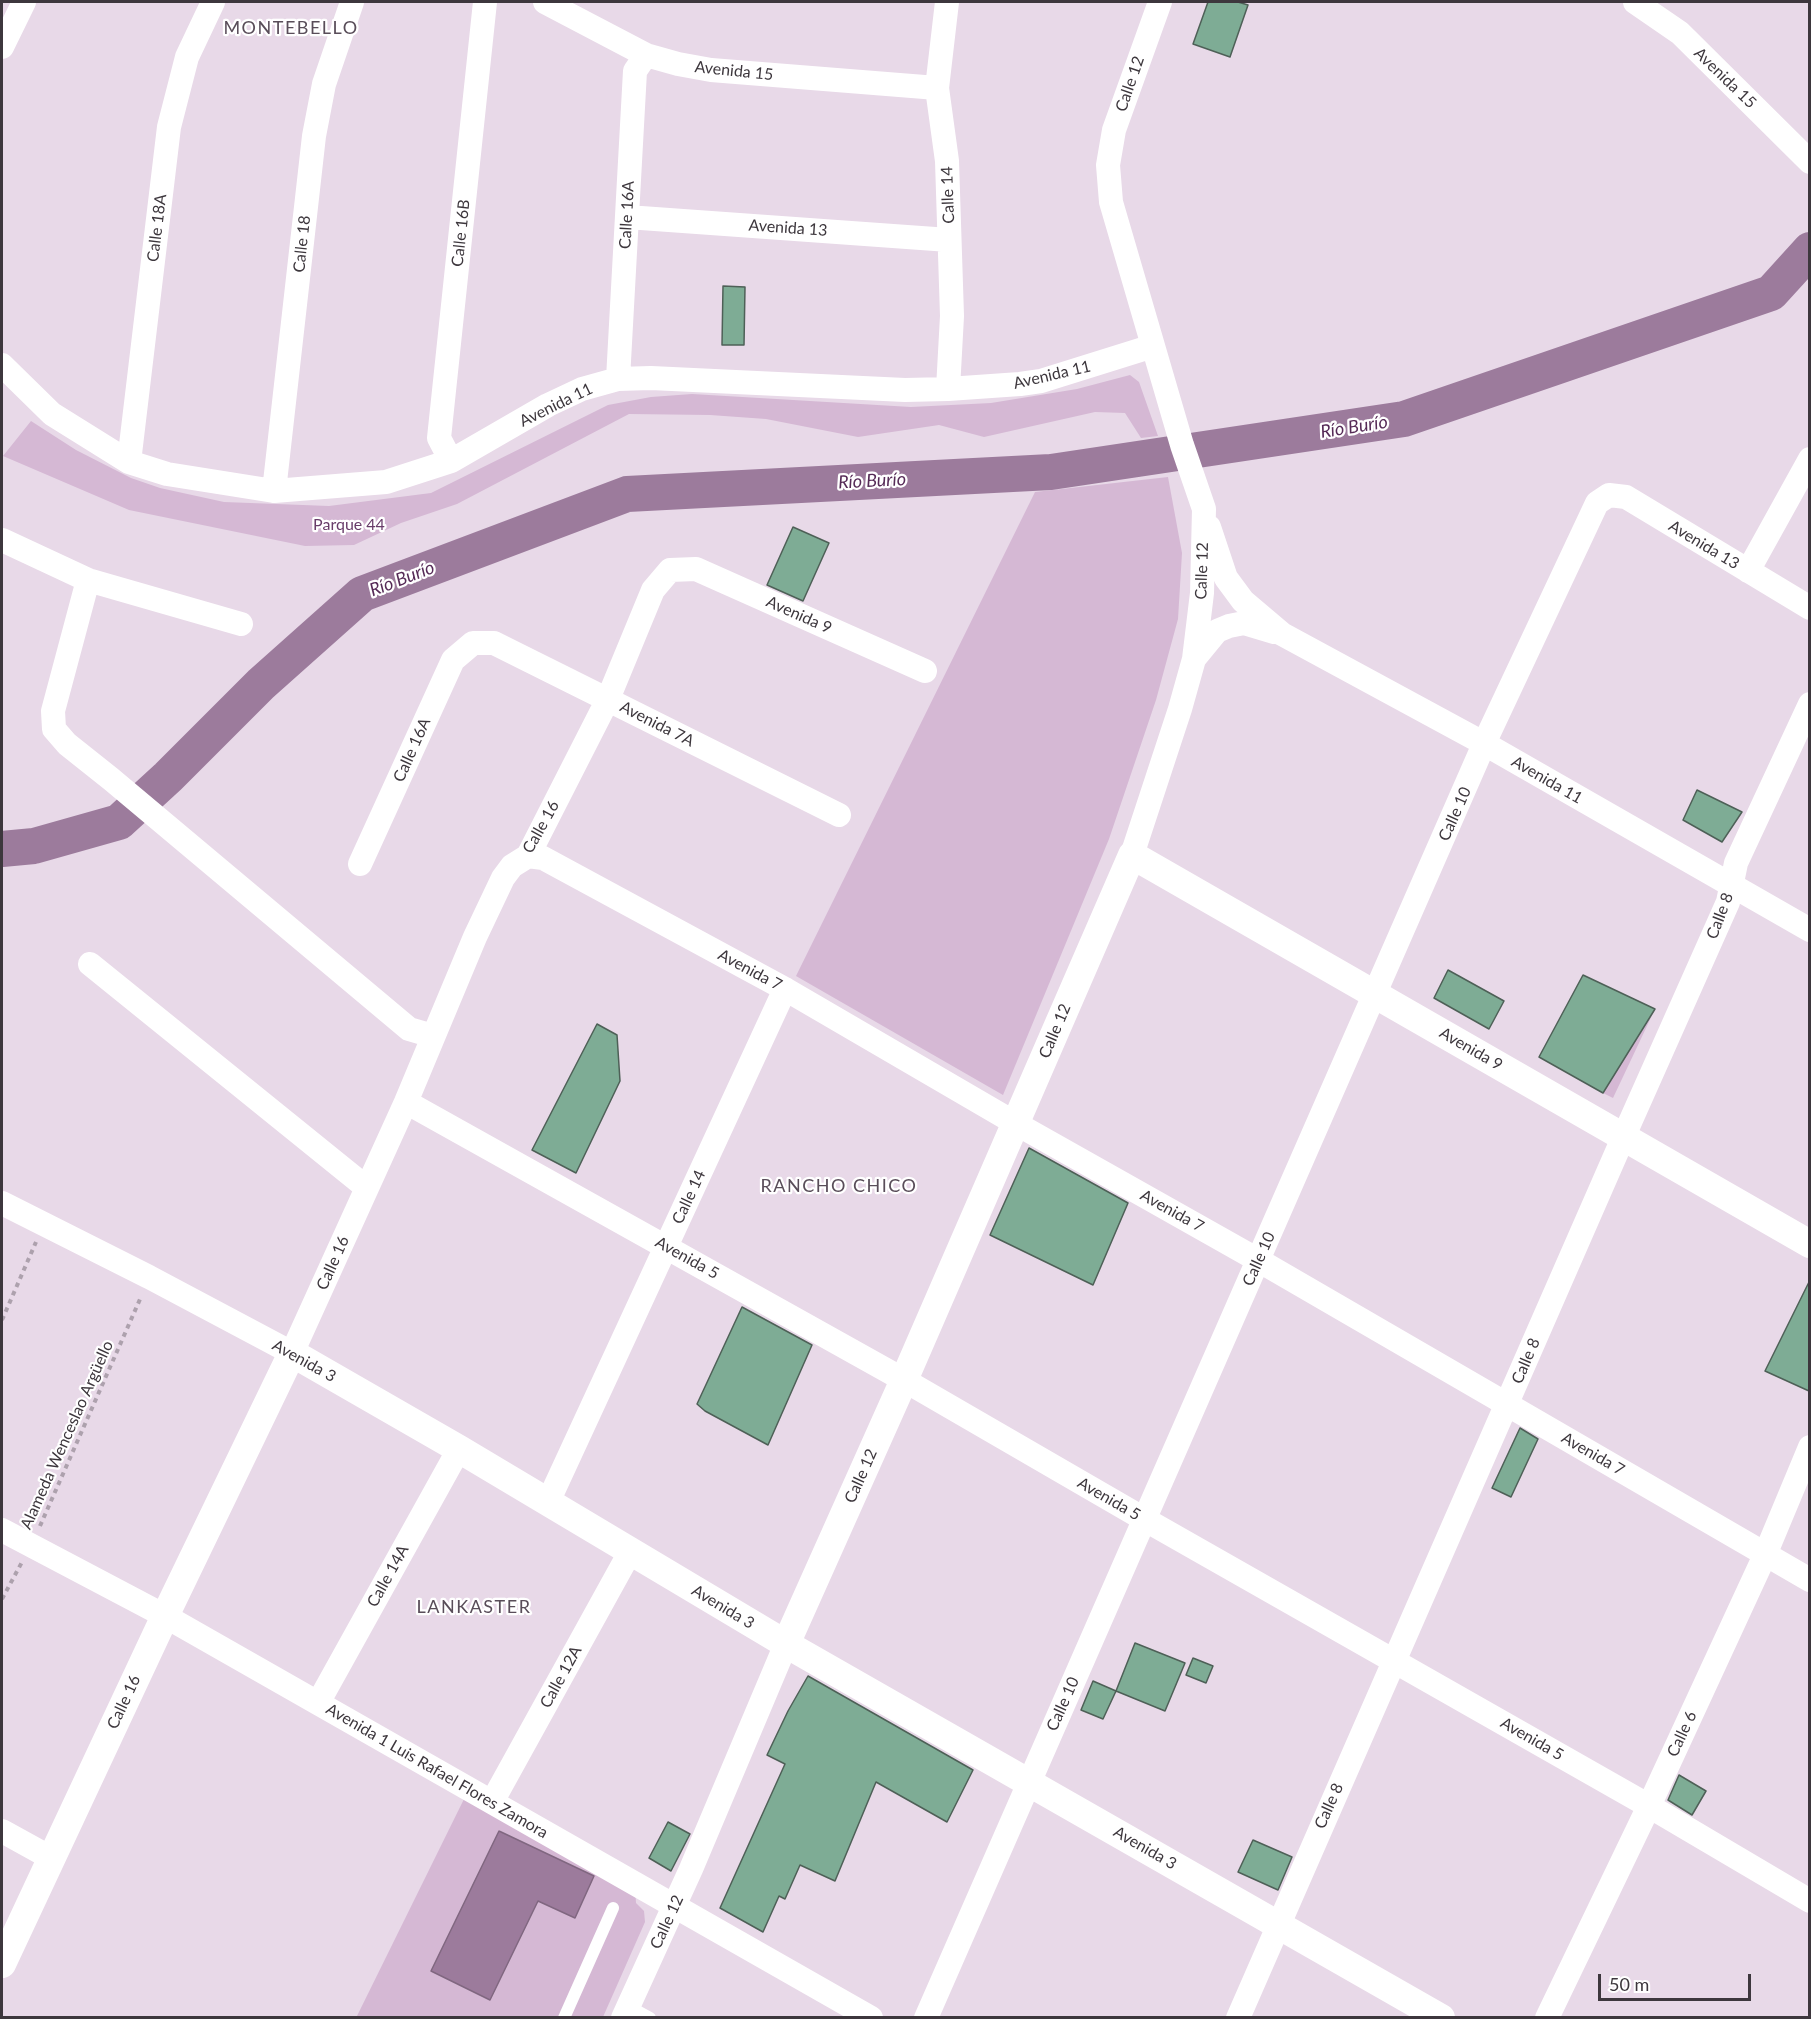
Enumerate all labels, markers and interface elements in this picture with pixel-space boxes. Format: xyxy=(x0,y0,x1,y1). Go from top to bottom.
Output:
district label: MONTEBELLO xyxy=(223,17,359,39)
street label: Avenida 15 xyxy=(1690,44,1760,112)
street label: Calle 12 xyxy=(1112,54,1148,114)
street label: Avenida 15 xyxy=(694,57,774,85)
street label: Calle 14 xyxy=(937,166,959,224)
street label: Calle 16A xyxy=(616,180,638,250)
street label: Calle 18A xyxy=(143,193,171,263)
street label: Calle 16B xyxy=(448,198,474,268)
street label: Calle 18 xyxy=(289,215,315,273)
street label: Avenida 13 xyxy=(748,216,828,240)
street label: Avenida 11 xyxy=(1011,357,1093,393)
street label: Avenida 11 xyxy=(516,379,596,431)
water label: Río Burío xyxy=(1319,411,1389,443)
water label: Río Burío xyxy=(838,468,906,494)
park label: Parque 44 xyxy=(313,515,385,535)
street label: Avenida 13 xyxy=(1665,516,1743,574)
street label: Calle 12 xyxy=(1191,542,1213,600)
water label: Río Burío xyxy=(366,557,438,601)
street label: Avenida 9 xyxy=(763,592,835,638)
street label: Avenida 7A xyxy=(617,697,697,751)
street label: Calle 16A xyxy=(389,715,435,785)
street label: Avenida 11 xyxy=(1508,752,1586,808)
street label: Calle 10 xyxy=(1435,784,1475,844)
street label: Calle 16 xyxy=(519,797,563,857)
street label: Calle 8 xyxy=(1702,890,1738,942)
street label: Avenida 7 xyxy=(715,945,785,995)
street label: Calle 12 xyxy=(1035,1001,1075,1061)
street label: Avenida 9 xyxy=(1436,1023,1506,1075)
street label: Calle 14 xyxy=(668,1167,710,1227)
district label: RANCHO CHICO xyxy=(761,1175,917,1197)
street label: Avenida 7 xyxy=(1137,1186,1207,1236)
street label: Calle 10 xyxy=(1239,1229,1279,1289)
street label: Calle 16 xyxy=(313,1233,353,1293)
street label: Avenida 5 xyxy=(652,1233,722,1283)
street label: Calle 8 xyxy=(1508,1335,1544,1387)
street label: Avenida 3 xyxy=(269,1336,339,1386)
street label: Alameda Wenceslao Argüello xyxy=(17,1338,117,1532)
street label: Avenida 7 xyxy=(1558,1428,1628,1480)
street label: Calle 12 xyxy=(841,1446,881,1506)
street label: Avenida 5 xyxy=(1074,1473,1144,1525)
street label: Calle 14A xyxy=(363,1542,413,1610)
street label: Avenida 3 xyxy=(688,1581,758,1633)
district label: LANKASTER xyxy=(417,1596,531,1618)
street label: Calle 12A xyxy=(536,1643,586,1711)
street label: Calle 16 xyxy=(103,1672,145,1732)
street label: Calle 10 xyxy=(1043,1674,1083,1734)
street label: Avenida 1 Luis Rafael Flores Zamora xyxy=(323,1699,551,1843)
street label: Calle 6 xyxy=(1663,1708,1701,1760)
street label: Avenida 5 xyxy=(1497,1713,1567,1765)
street label: Calle 8 xyxy=(1310,1780,1348,1832)
street label: Avenida 3 xyxy=(1110,1822,1180,1874)
street label: Calle 12 xyxy=(646,1892,688,1952)
scale bar xyxy=(1601,1962,1754,2000)
text: 50 m xyxy=(1609,1973,1649,1995)

